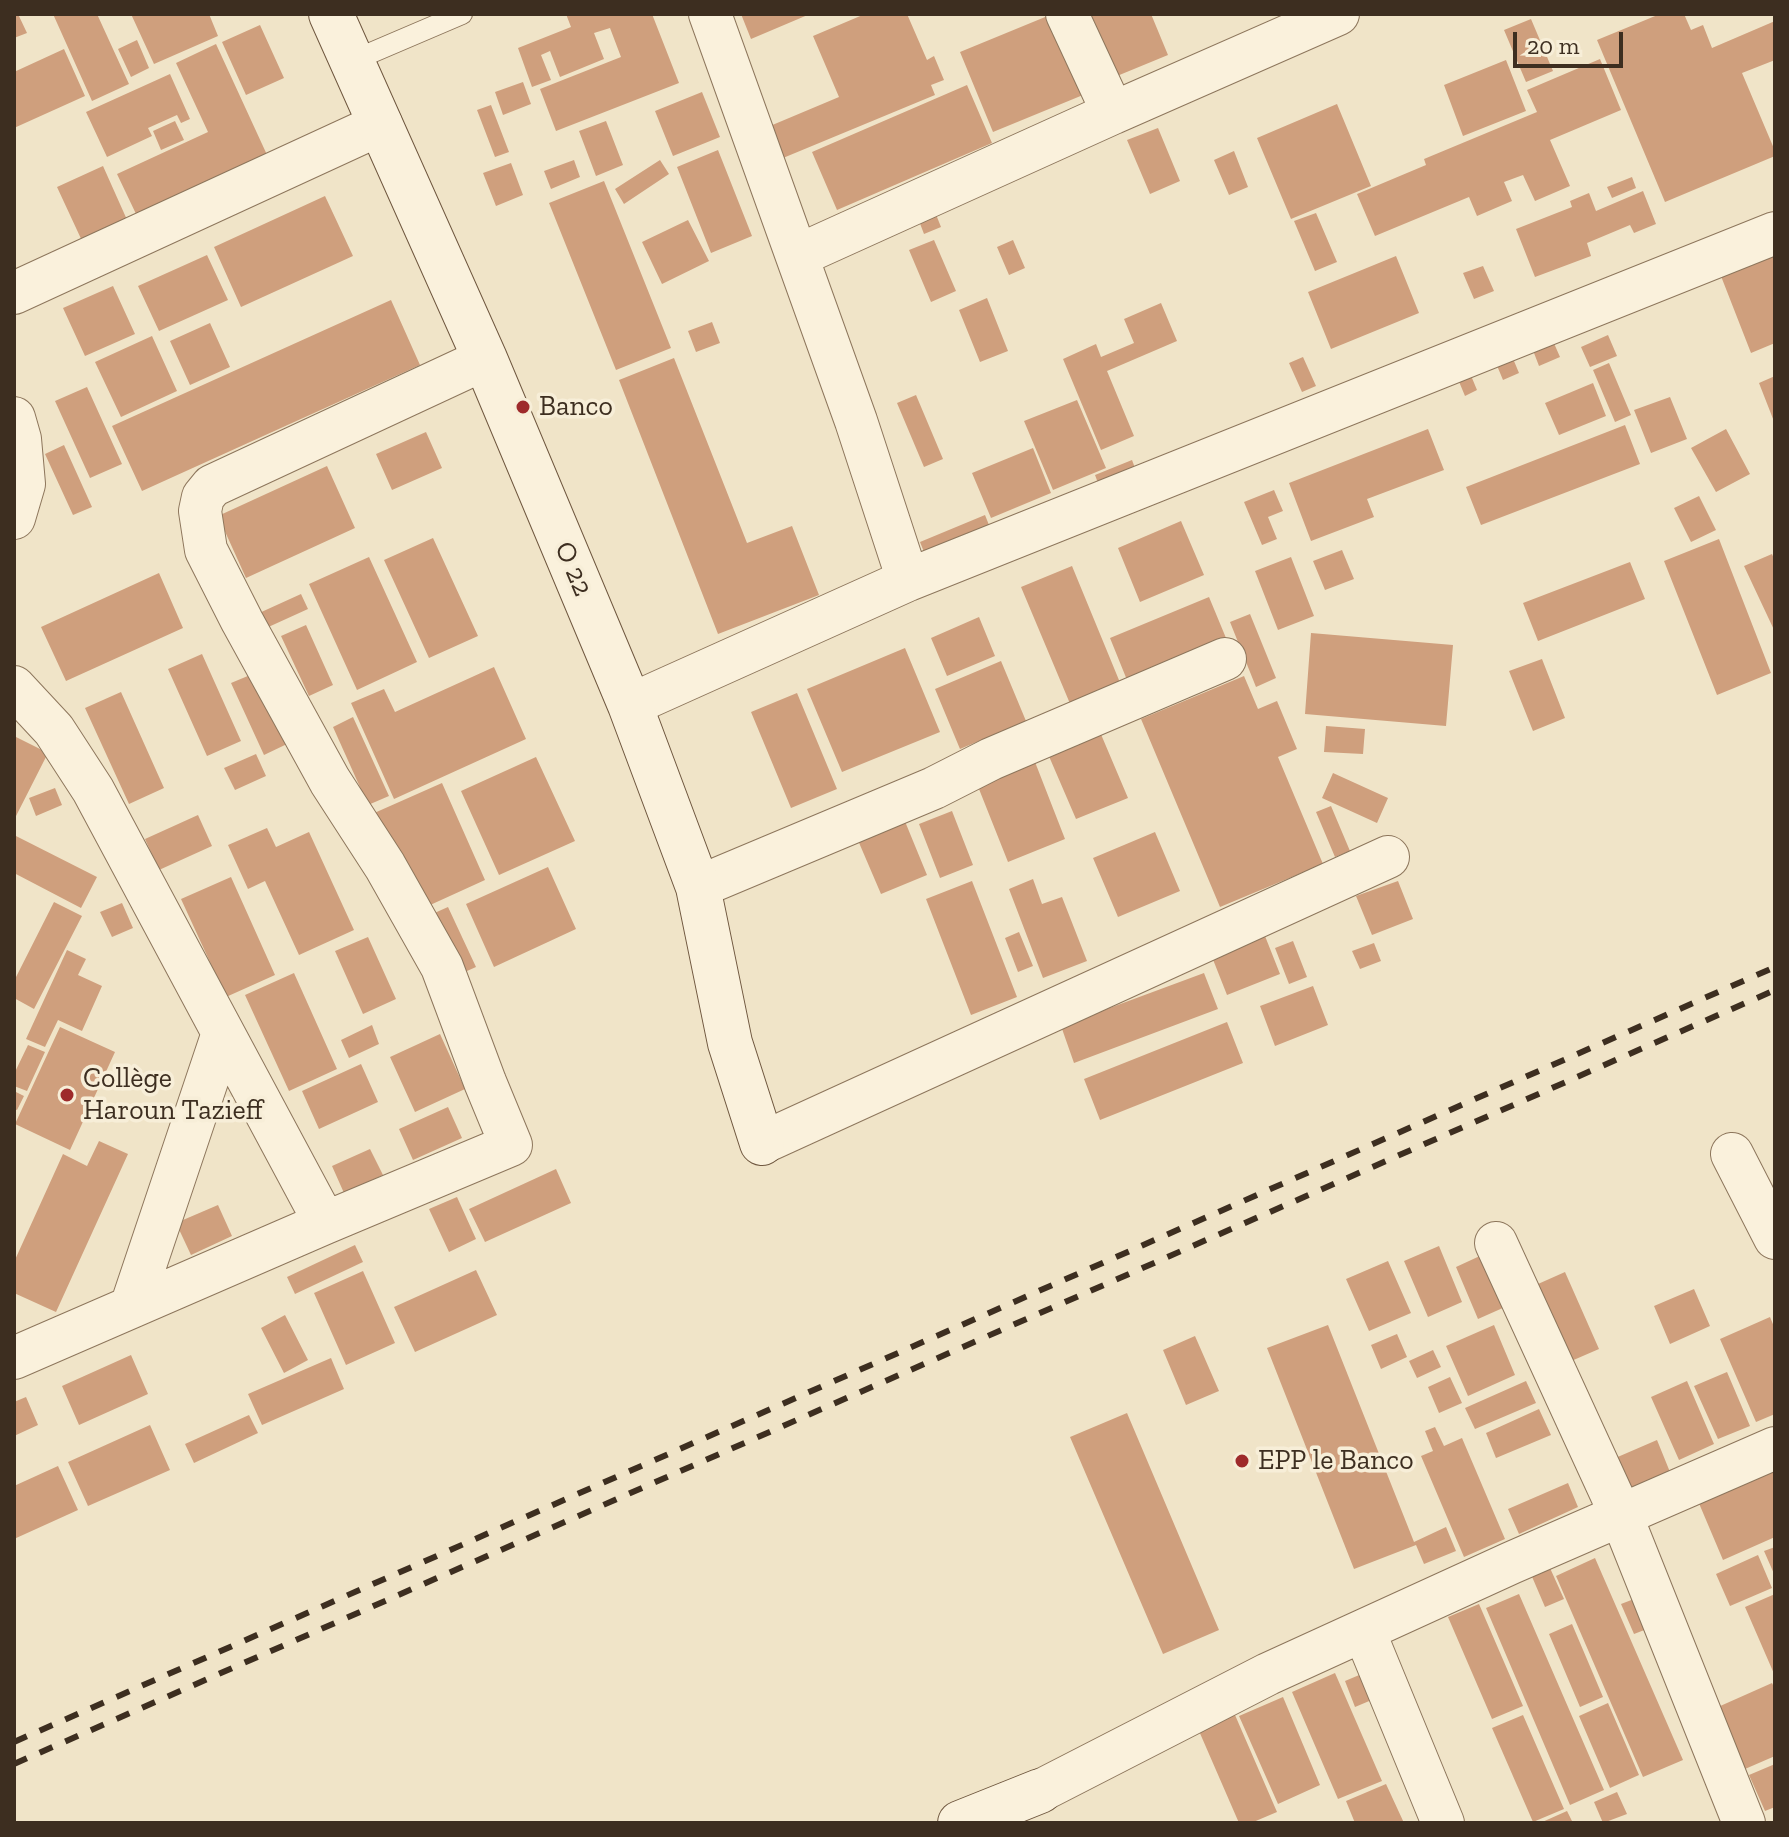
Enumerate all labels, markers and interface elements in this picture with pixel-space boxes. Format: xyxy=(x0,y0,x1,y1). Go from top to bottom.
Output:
scale bar xyxy=(1517,16,1627,66)
text: 20 m xyxy=(1527,31,1579,60)
place label: Banco xyxy=(539,390,613,424)
marker: Banco xyxy=(514,398,532,416)
street label: O 22 xyxy=(547,537,599,601)
place label: Collège Haroun Tazieff xyxy=(83,1062,263,1128)
marker: Collège Haroun Tazieff xyxy=(58,1086,76,1104)
place label: EPP le Banco xyxy=(1258,1444,1414,1478)
marker: EPP le Banco xyxy=(1233,1452,1251,1470)

